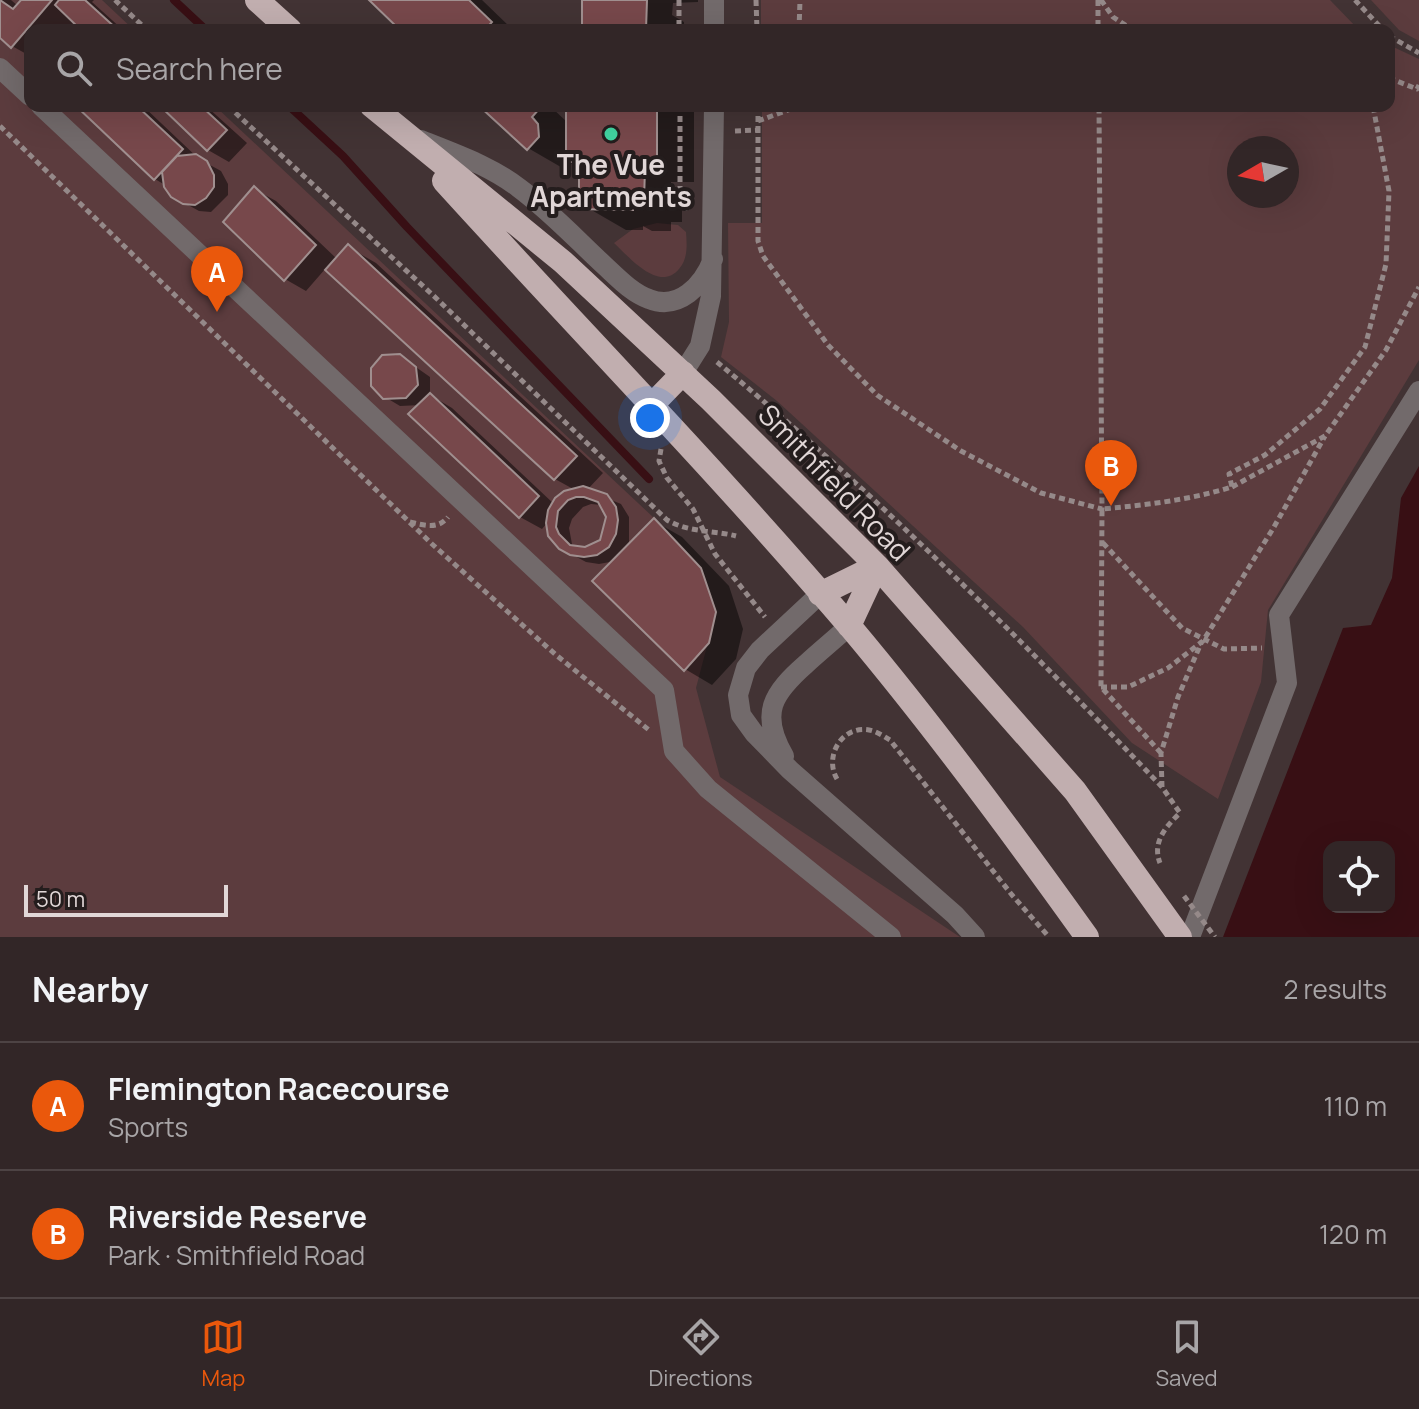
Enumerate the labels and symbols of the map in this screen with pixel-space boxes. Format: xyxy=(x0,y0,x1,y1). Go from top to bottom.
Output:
marker: The Vue Apartments xyxy=(602,125,620,143)
north arrow xyxy=(1227,136,1299,208)
place label: The Vue Apartments xyxy=(530,145,692,215)
pin: A xyxy=(191,246,243,312)
street label: Smithfield Road xyxy=(751,396,919,568)
your location xyxy=(630,398,670,438)
pin: B xyxy=(1085,440,1137,506)
scale bar xyxy=(24,881,228,917)

